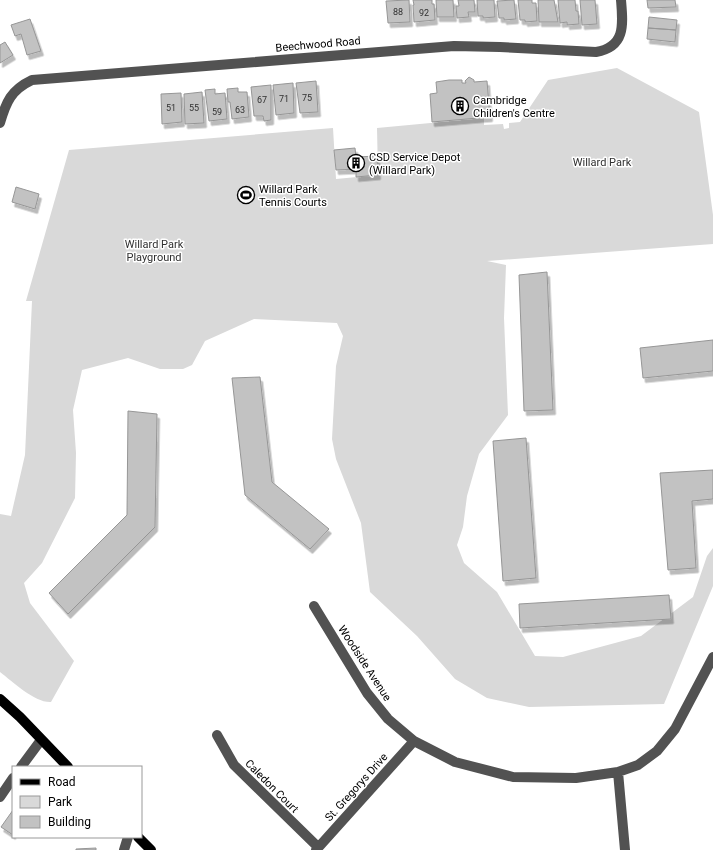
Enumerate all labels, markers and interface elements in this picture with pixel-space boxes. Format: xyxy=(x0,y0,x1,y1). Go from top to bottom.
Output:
house number: 88 xyxy=(393,7,403,17)
house number: 92 xyxy=(419,8,429,18)
street label: Beechwood Road xyxy=(275,34,361,55)
house number: 75 xyxy=(302,93,312,103)
house number: 71 xyxy=(279,94,289,104)
place label: Cambridge Children's Centre xyxy=(473,94,555,120)
house number: 67 xyxy=(257,95,267,105)
building icon: Cambridge Children's Centre xyxy=(450,96,470,116)
house number: 51 xyxy=(166,103,176,113)
house number: 55 xyxy=(189,103,199,113)
house number: 63 xyxy=(235,105,245,115)
house number: 59 xyxy=(212,107,222,117)
place label: CSD Service Depot (Willard Park) xyxy=(369,151,461,177)
building icon: CSD Service Depot (Willard Park) xyxy=(346,153,366,173)
park label: Willard Park xyxy=(573,156,632,169)
place label: Willard Park Tennis Courts xyxy=(259,183,327,209)
sports icon: Willard Park Tennis Courts xyxy=(236,185,256,205)
park label: Willard Park Playground xyxy=(125,238,184,264)
street label: Woodside Avenue xyxy=(335,623,394,704)
street label: St. Gregorys Drive xyxy=(322,750,391,824)
street label: Caledon Court xyxy=(242,757,301,816)
legend xyxy=(12,766,142,838)
text: Road xyxy=(48,775,76,789)
text: Park xyxy=(48,795,73,809)
text: Building xyxy=(48,815,91,829)

